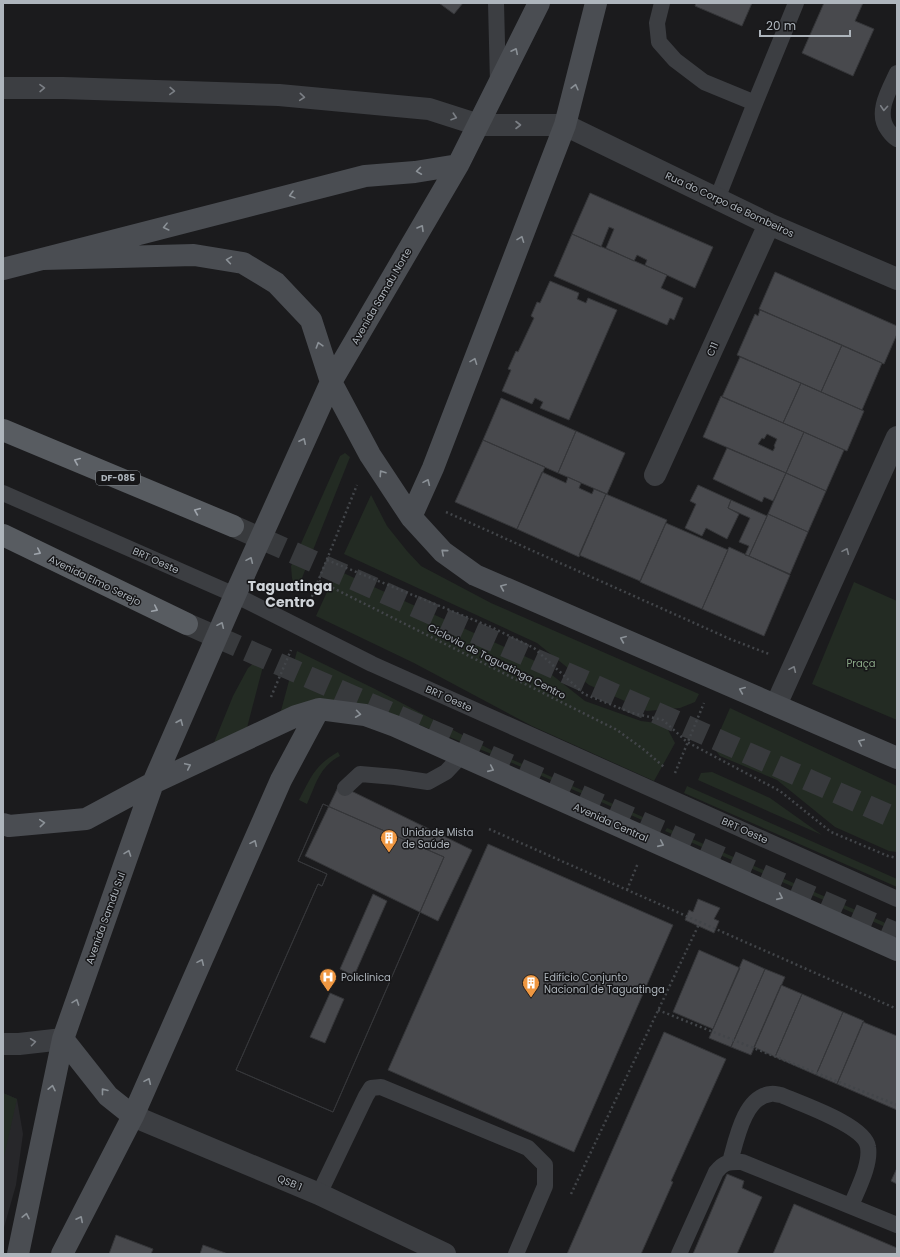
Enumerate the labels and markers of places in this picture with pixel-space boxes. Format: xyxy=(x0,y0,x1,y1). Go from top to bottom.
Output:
place label: Unidade Mista de Saúde xyxy=(402,825,473,852)
building icon: Unidade Mista de Saúde xyxy=(379,828,399,853)
hospital icon: Policlinica xyxy=(318,967,338,992)
place label: Policlinica xyxy=(341,970,391,985)
place label: Edifício Conjunto Nacional de Taguatinga xyxy=(544,970,665,997)
building icon: Edifício Conjunto Nacional de Taguatinga xyxy=(521,973,541,998)

